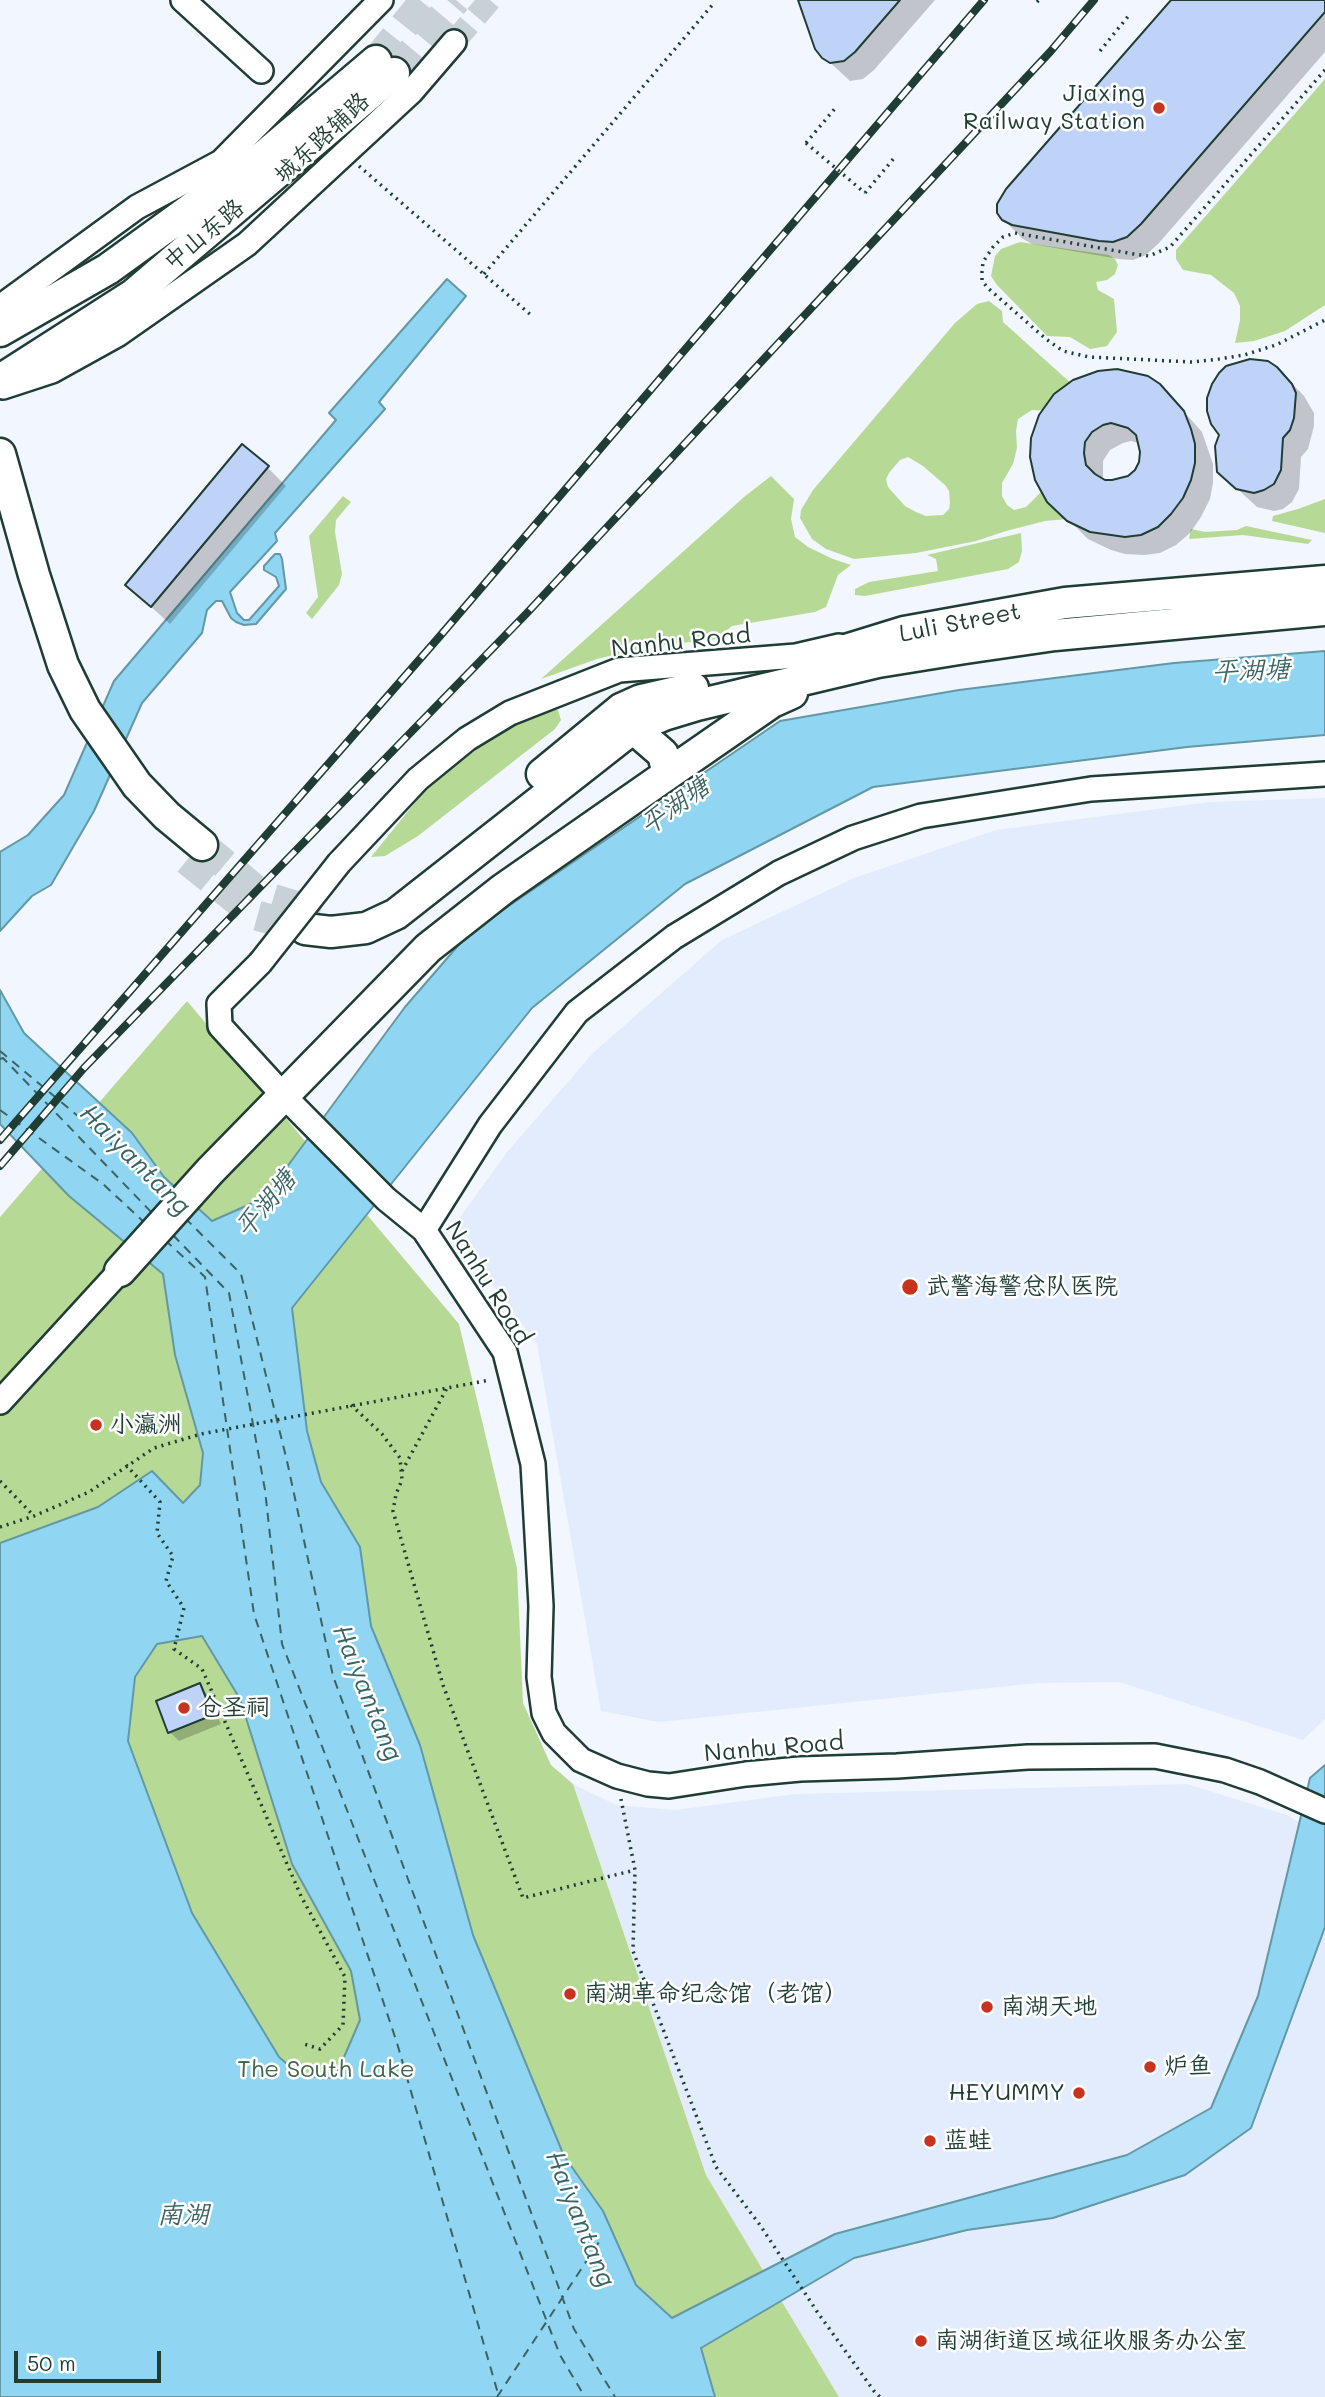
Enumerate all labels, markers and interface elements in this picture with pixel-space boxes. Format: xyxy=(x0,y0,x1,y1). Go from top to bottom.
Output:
place label: Jiaxing Railway Station xyxy=(963,80,1145,136)
street label: 城东路辅路 xyxy=(268,87,376,189)
marker: Jiaxing Railway Station xyxy=(1151,100,1167,116)
street label: 中山东路 xyxy=(158,193,250,277)
street label: Luli Street xyxy=(897,597,1023,649)
street label: Nanhu Road xyxy=(610,620,752,664)
water label: 平湖塘 xyxy=(1211,654,1291,688)
water label: 平湖塘 xyxy=(634,771,716,841)
water label: Haiyantang xyxy=(73,1098,197,1222)
water label: 平湖塘 xyxy=(229,1164,303,1244)
street label: Nanhu Road xyxy=(439,1216,537,1350)
place label: 武警海警总队医院 xyxy=(926,1273,1118,1301)
marker: 武警海警总队医院 xyxy=(900,1277,920,1297)
place label: 小瀛洲 xyxy=(110,1411,182,1439)
marker: 小瀛洲 xyxy=(88,1417,104,1433)
water label: Haiyantang xyxy=(326,1620,408,1766)
place label: 仓圣祠 xyxy=(198,1694,270,1722)
marker: 仓圣祠 xyxy=(176,1700,192,1716)
street label: Nanhu Road xyxy=(703,1728,845,1768)
place label: 南湖革命纪念馆（老馆） xyxy=(584,1980,848,2008)
marker: 南湖革命纪念馆（老馆） xyxy=(562,1986,578,2002)
place label: 南湖天地 xyxy=(1001,1993,1097,2021)
marker: 南湖天地 xyxy=(979,1999,995,2015)
place label: 炉鱼 xyxy=(1164,2053,1212,2081)
park label: The South Lake xyxy=(237,2056,415,2084)
marker: 炉鱼 xyxy=(1142,2059,1158,2075)
place label: HEYUMMY xyxy=(948,2079,1065,2107)
marker: HEYUMMY xyxy=(1071,2085,1087,2101)
place label: 蓝蛙 xyxy=(944,2127,992,2155)
marker: 蓝蛙 xyxy=(922,2133,938,2149)
water label: Haiyantang xyxy=(539,2146,621,2292)
water label: 南湖 xyxy=(157,2199,209,2231)
place label: 南湖街道区域征收服务办公室 xyxy=(935,2327,1247,2355)
marker: 南湖街道区域征收服务办公室 xyxy=(913,2333,929,2349)
scale bar xyxy=(18,2338,164,2382)
text: 50 m xyxy=(27,2349,76,2376)

